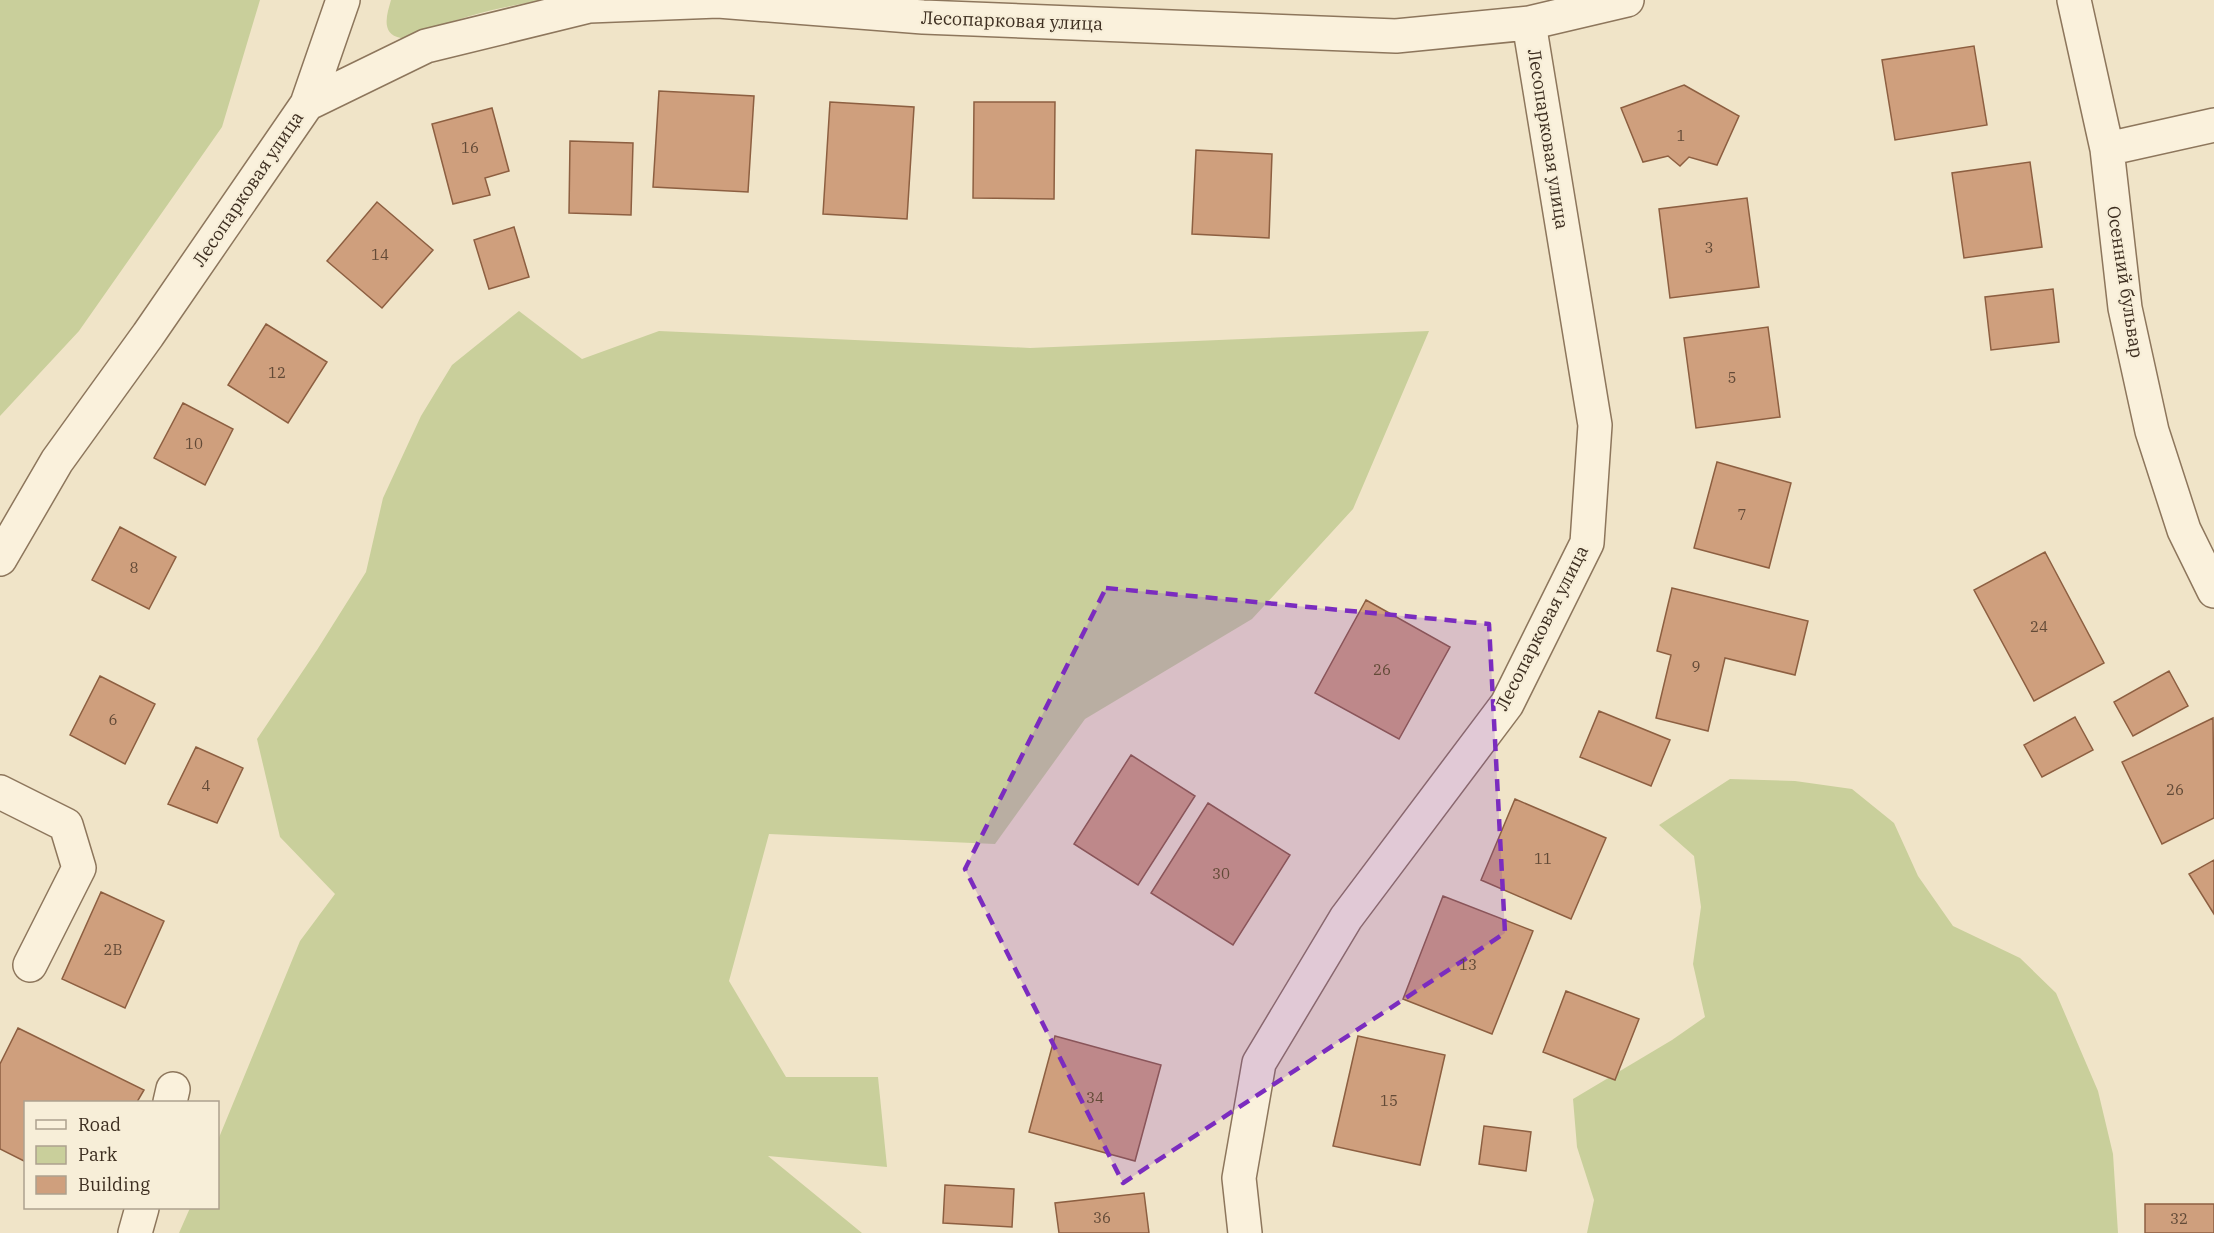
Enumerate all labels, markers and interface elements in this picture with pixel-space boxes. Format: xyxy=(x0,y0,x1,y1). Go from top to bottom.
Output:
street label: Лесопарковая улица xyxy=(921,6,1104,35)
street label: Лесопарковая улица xyxy=(1523,47,1574,231)
street label: Лесопарковая улица xyxy=(187,107,308,271)
house number: 1 xyxy=(1676,126,1686,145)
house number: 16 xyxy=(461,138,479,157)
street label: Осенний бульвар xyxy=(2102,204,2149,360)
house number: 3 xyxy=(1704,238,1714,257)
house number: 14 xyxy=(371,245,389,264)
house number: 12 xyxy=(268,363,286,382)
house number: 5 xyxy=(1727,368,1737,387)
house number: 10 xyxy=(185,434,203,453)
house number: 7 xyxy=(1737,505,1747,524)
street label: Лесопарковая улица xyxy=(1490,541,1593,714)
house number: 8 xyxy=(129,558,139,577)
house number: 24 xyxy=(2030,617,2048,636)
house number: 9 xyxy=(1691,657,1701,676)
house number: 26 xyxy=(1373,660,1391,679)
house number: 6 xyxy=(108,710,118,729)
house number: 4 xyxy=(201,776,211,795)
house number: 26 xyxy=(2166,780,2184,799)
house number: 11 xyxy=(1534,849,1552,868)
house number: 30 xyxy=(1212,864,1230,883)
house number: 2В xyxy=(103,940,123,959)
house number: 13 xyxy=(1459,955,1477,974)
house number: 34 xyxy=(1086,1088,1104,1107)
house number: 15 xyxy=(1380,1091,1398,1110)
legend xyxy=(24,1101,219,1209)
text: Road xyxy=(78,1113,121,1136)
text: Park xyxy=(78,1143,118,1166)
text: Building xyxy=(78,1173,150,1196)
house number: 36 xyxy=(1093,1208,1111,1227)
house number: 32 xyxy=(2170,1209,2188,1228)

